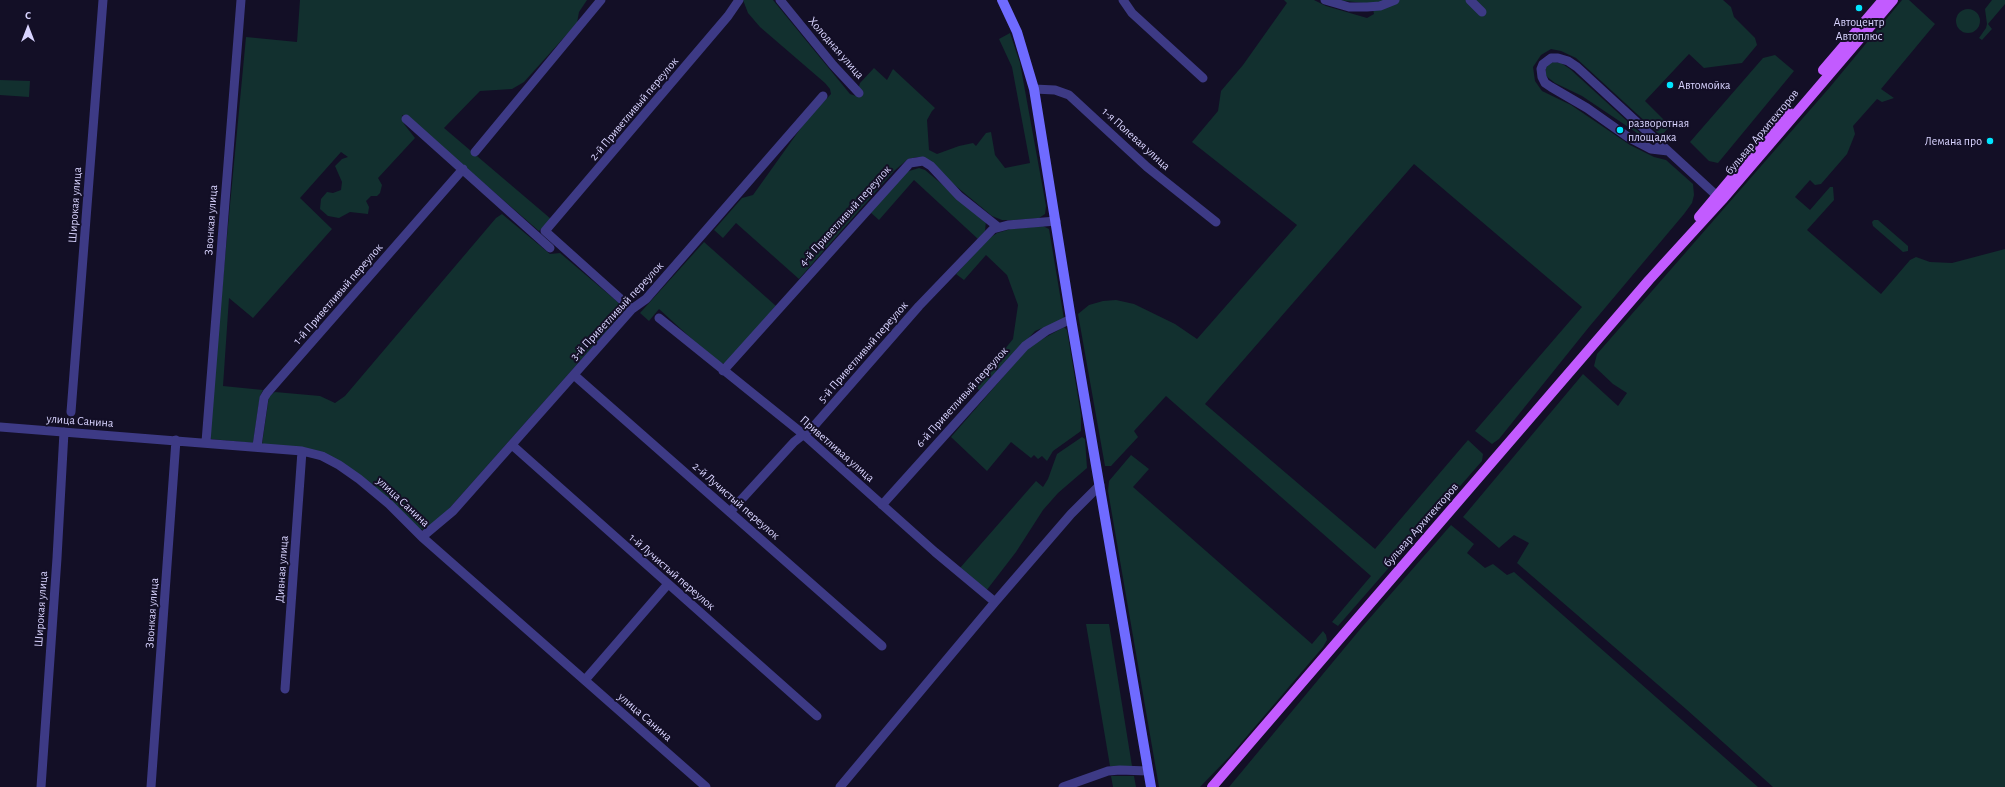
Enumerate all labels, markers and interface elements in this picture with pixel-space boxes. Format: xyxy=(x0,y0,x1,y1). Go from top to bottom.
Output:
marker: Автоцентр Автоплюс xyxy=(1854,3,1864,13)
north arrow xyxy=(8,8,48,48)
text: С xyxy=(25,10,31,21)
street label: Холодная улица xyxy=(805,14,867,82)
place label: Автоцентр Автоплюс xyxy=(1833,15,1885,43)
street label: 2-й Приветливый переулок xyxy=(587,54,681,164)
place label: Автомойка xyxy=(1678,78,1730,92)
marker: Автомойка xyxy=(1665,80,1675,90)
street label: бульвар Архитекторов xyxy=(1722,86,1802,178)
street label: 1-я Полевая улица xyxy=(1099,105,1173,173)
place label: разворотная площадка xyxy=(1628,116,1689,144)
marker: разворотная площадка xyxy=(1615,125,1625,135)
place label: Лемана про xyxy=(1925,134,1982,148)
marker: Лемана про xyxy=(1985,136,1995,146)
street label: 4-й Приветливый переулок xyxy=(796,163,894,269)
street label: Широкая улица xyxy=(65,167,85,243)
street label: Звонкая улица xyxy=(201,184,221,256)
street label: 1-й Приветливый переулок xyxy=(290,241,386,347)
street label: 3-й Приветливый переулок xyxy=(567,259,667,363)
street label: 5-й Приветливый переулок xyxy=(815,298,911,406)
street label: 6-й Приветливый переулок xyxy=(913,344,1011,450)
street label: улица Санина xyxy=(46,411,114,431)
street label: Приветливая улица xyxy=(797,413,877,485)
street label: 2-й Лучистый переулок xyxy=(689,459,783,543)
street label: улица Санина xyxy=(374,474,432,530)
street label: бульвар Архитекторов xyxy=(1380,480,1462,570)
street label: 1-й Лучистый переулок xyxy=(626,531,718,613)
street label: Дивная улица xyxy=(272,535,292,603)
street label: Широкая улица xyxy=(31,571,51,647)
street label: Звонкая улица xyxy=(142,577,162,649)
street label: улица Санина xyxy=(615,690,675,744)

